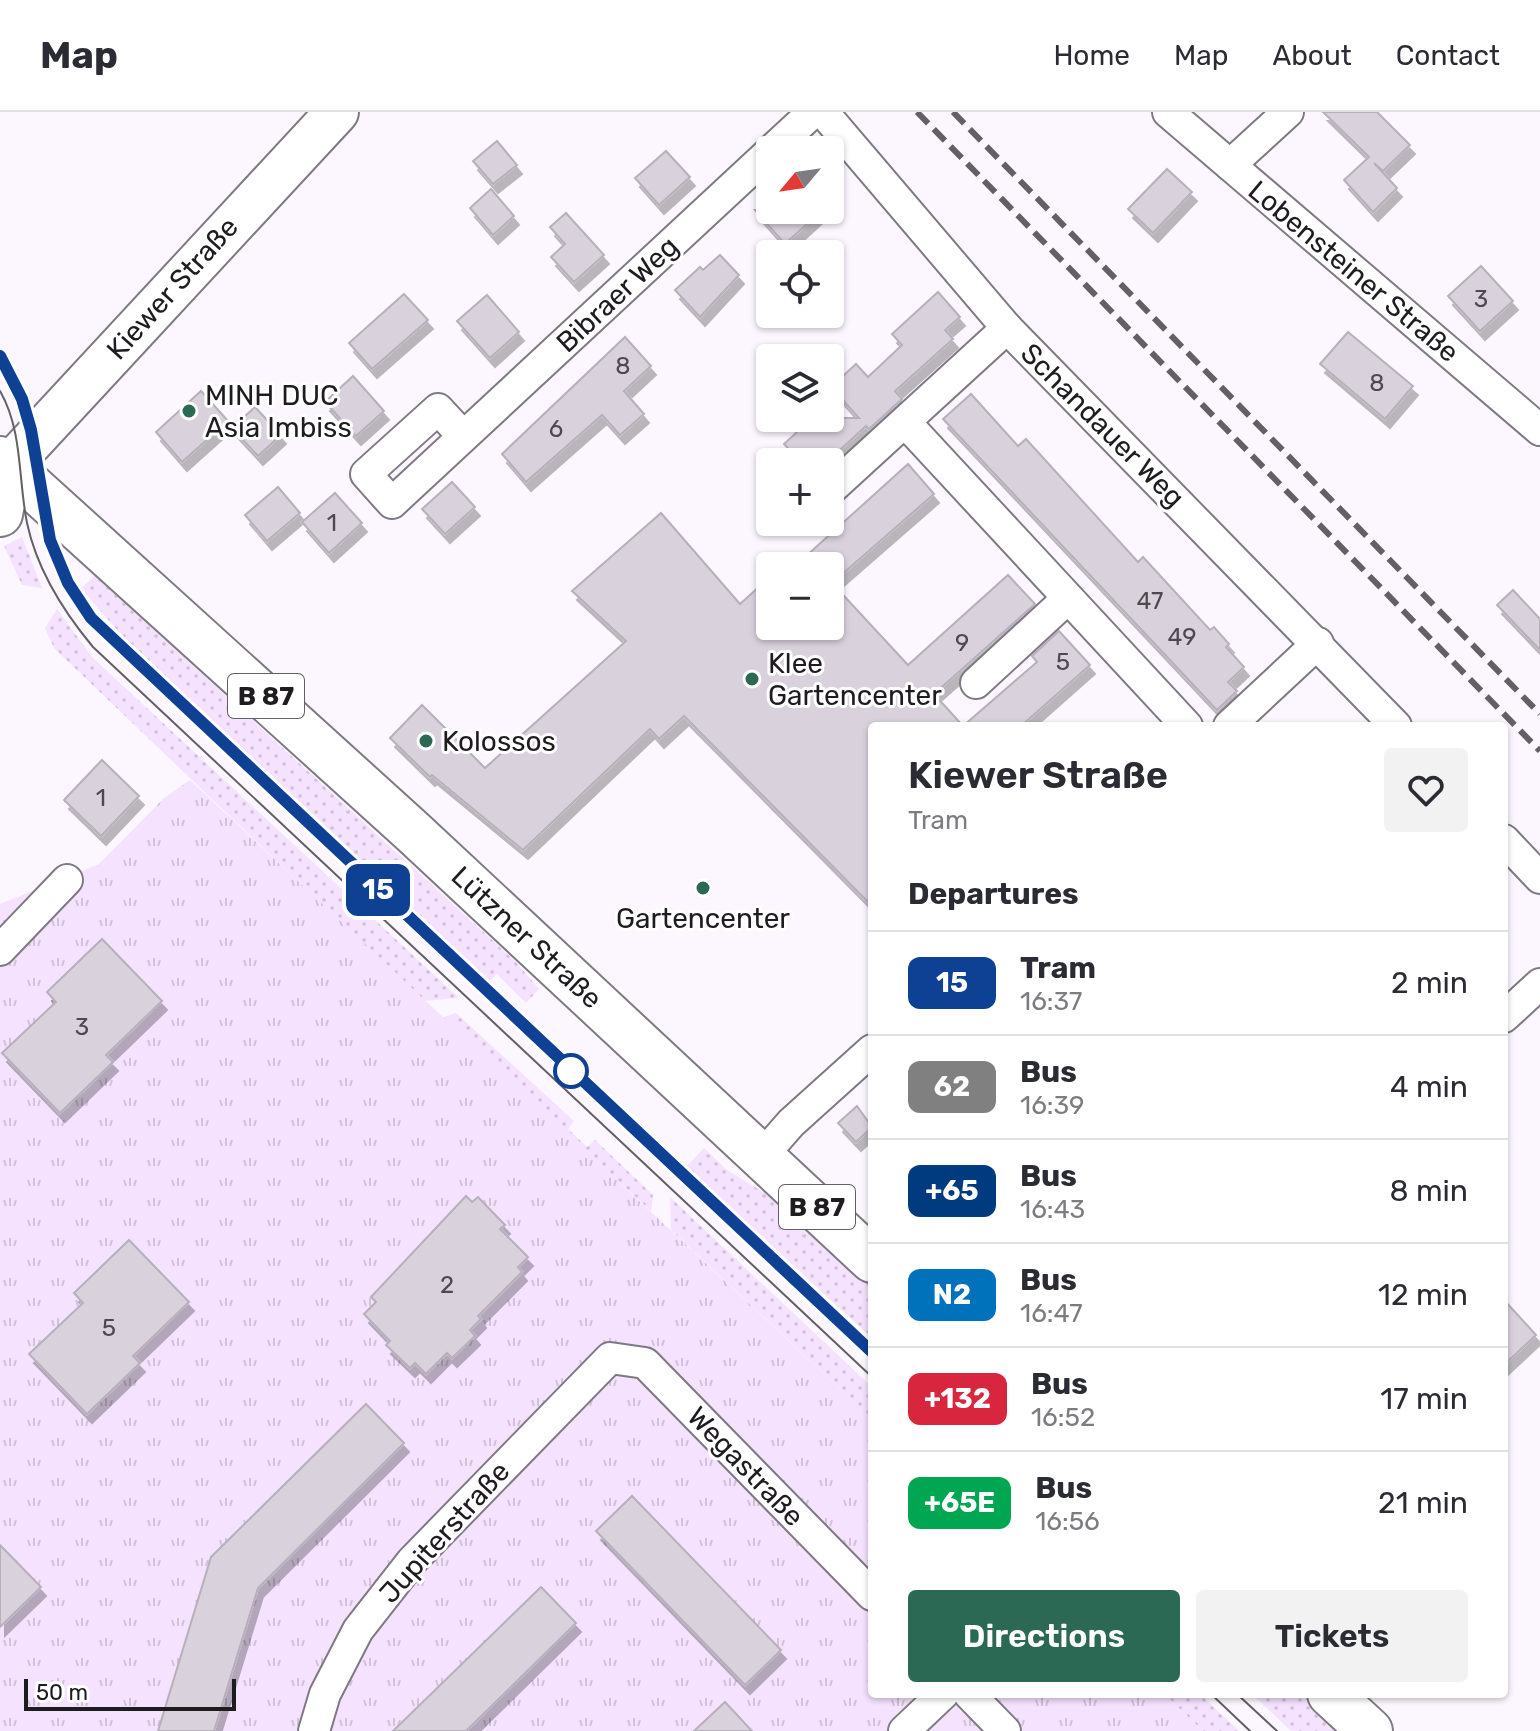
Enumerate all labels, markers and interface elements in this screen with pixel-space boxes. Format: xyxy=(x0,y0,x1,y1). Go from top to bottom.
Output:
text: Map xyxy=(40,32,118,78)
text: Home xyxy=(1053,39,1130,72)
text: Map xyxy=(1174,39,1228,72)
text: About xyxy=(1272,39,1352,72)
text: Contact xyxy=(1396,39,1500,72)
north arrow xyxy=(756,136,844,224)
map controls xyxy=(756,136,844,640)
street label: Lobensteiner Straße xyxy=(1242,174,1466,369)
street label: Kiewer Straße xyxy=(100,210,245,366)
street label: Bibraer Weg xyxy=(550,230,685,359)
button: locate xyxy=(756,240,844,328)
house number: 3 xyxy=(1474,285,1488,313)
street label: Schandauer Weg xyxy=(1014,337,1191,514)
button: layers xyxy=(756,344,844,432)
house number: 8 xyxy=(615,352,631,380)
house number: 8 xyxy=(1369,369,1385,397)
place label: MINH DUC Asia Imbiss xyxy=(205,379,352,444)
marker: MINH DUC Asia Imbiss xyxy=(180,402,198,420)
house number: 6 xyxy=(549,415,563,443)
button: + xyxy=(756,448,844,536)
house number: 1 xyxy=(327,509,337,537)
button: − xyxy=(756,552,844,640)
house number: 47 xyxy=(1137,587,1163,615)
house number: 49 xyxy=(1168,623,1196,651)
house number: 9 xyxy=(955,629,969,657)
place label: Klee Gartencenter xyxy=(768,647,942,712)
house number: 5 xyxy=(1056,648,1070,676)
marker: Klee Gartencenter xyxy=(743,670,761,688)
road number: B 87 xyxy=(228,674,304,718)
place label: Kolossos xyxy=(442,725,556,758)
marker: Kolossos xyxy=(417,732,435,750)
button: heart xyxy=(1384,748,1468,832)
text: Kiewer Straße xyxy=(908,752,1168,798)
house number: 1 xyxy=(96,784,106,812)
text: Tram xyxy=(908,805,968,836)
street label: Lützner Straße xyxy=(445,859,609,1015)
line badge: 15 xyxy=(342,864,414,916)
text: 15 xyxy=(362,873,394,906)
text: Departures xyxy=(908,876,1079,912)
marker: Gartencenter xyxy=(694,879,712,897)
place label: Gartencenter xyxy=(616,902,790,935)
text: Tram xyxy=(1020,950,1096,986)
text: 2 min xyxy=(1391,965,1468,1001)
text: 15 xyxy=(936,966,968,999)
text: 16:37 xyxy=(1020,986,1082,1017)
house number: 3 xyxy=(75,1013,89,1041)
unlabelled marker xyxy=(554,1054,588,1088)
text: Bus xyxy=(1020,1054,1077,1090)
text: 4 min xyxy=(1390,1069,1468,1105)
text: 62 xyxy=(934,1070,970,1103)
text: 16:39 xyxy=(1020,1090,1085,1121)
text: Bus xyxy=(1020,1158,1077,1194)
text: 8 min xyxy=(1389,1173,1468,1209)
text: +65 xyxy=(925,1174,979,1207)
road number: B 87 xyxy=(779,1185,855,1229)
text: 16:43 xyxy=(1020,1194,1085,1225)
text: Bus xyxy=(1020,1262,1077,1298)
house number: 2 xyxy=(440,1271,454,1299)
text: 12 min xyxy=(1378,1277,1468,1313)
text: N2 xyxy=(933,1278,971,1311)
text: 16:47 xyxy=(1020,1298,1082,1329)
house number: 5 xyxy=(102,1314,116,1342)
text: Bus xyxy=(1031,1366,1088,1402)
text: 17 min xyxy=(1380,1381,1468,1417)
text: +132 xyxy=(924,1382,991,1415)
street label: Wegastraße xyxy=(681,1400,811,1533)
text: 16:52 xyxy=(1031,1402,1095,1433)
street label: Jupiterstraße xyxy=(372,1455,516,1610)
text: Bus xyxy=(1035,1470,1092,1506)
text: 21 min xyxy=(1378,1485,1468,1521)
text: +65E xyxy=(924,1486,995,1519)
text: 16:56 xyxy=(1035,1506,1100,1537)
button: Directions xyxy=(908,1590,1180,1682)
button: Tickets xyxy=(1196,1590,1468,1682)
scale bar xyxy=(24,1675,236,1711)
text: 50 m xyxy=(36,1679,88,1706)

